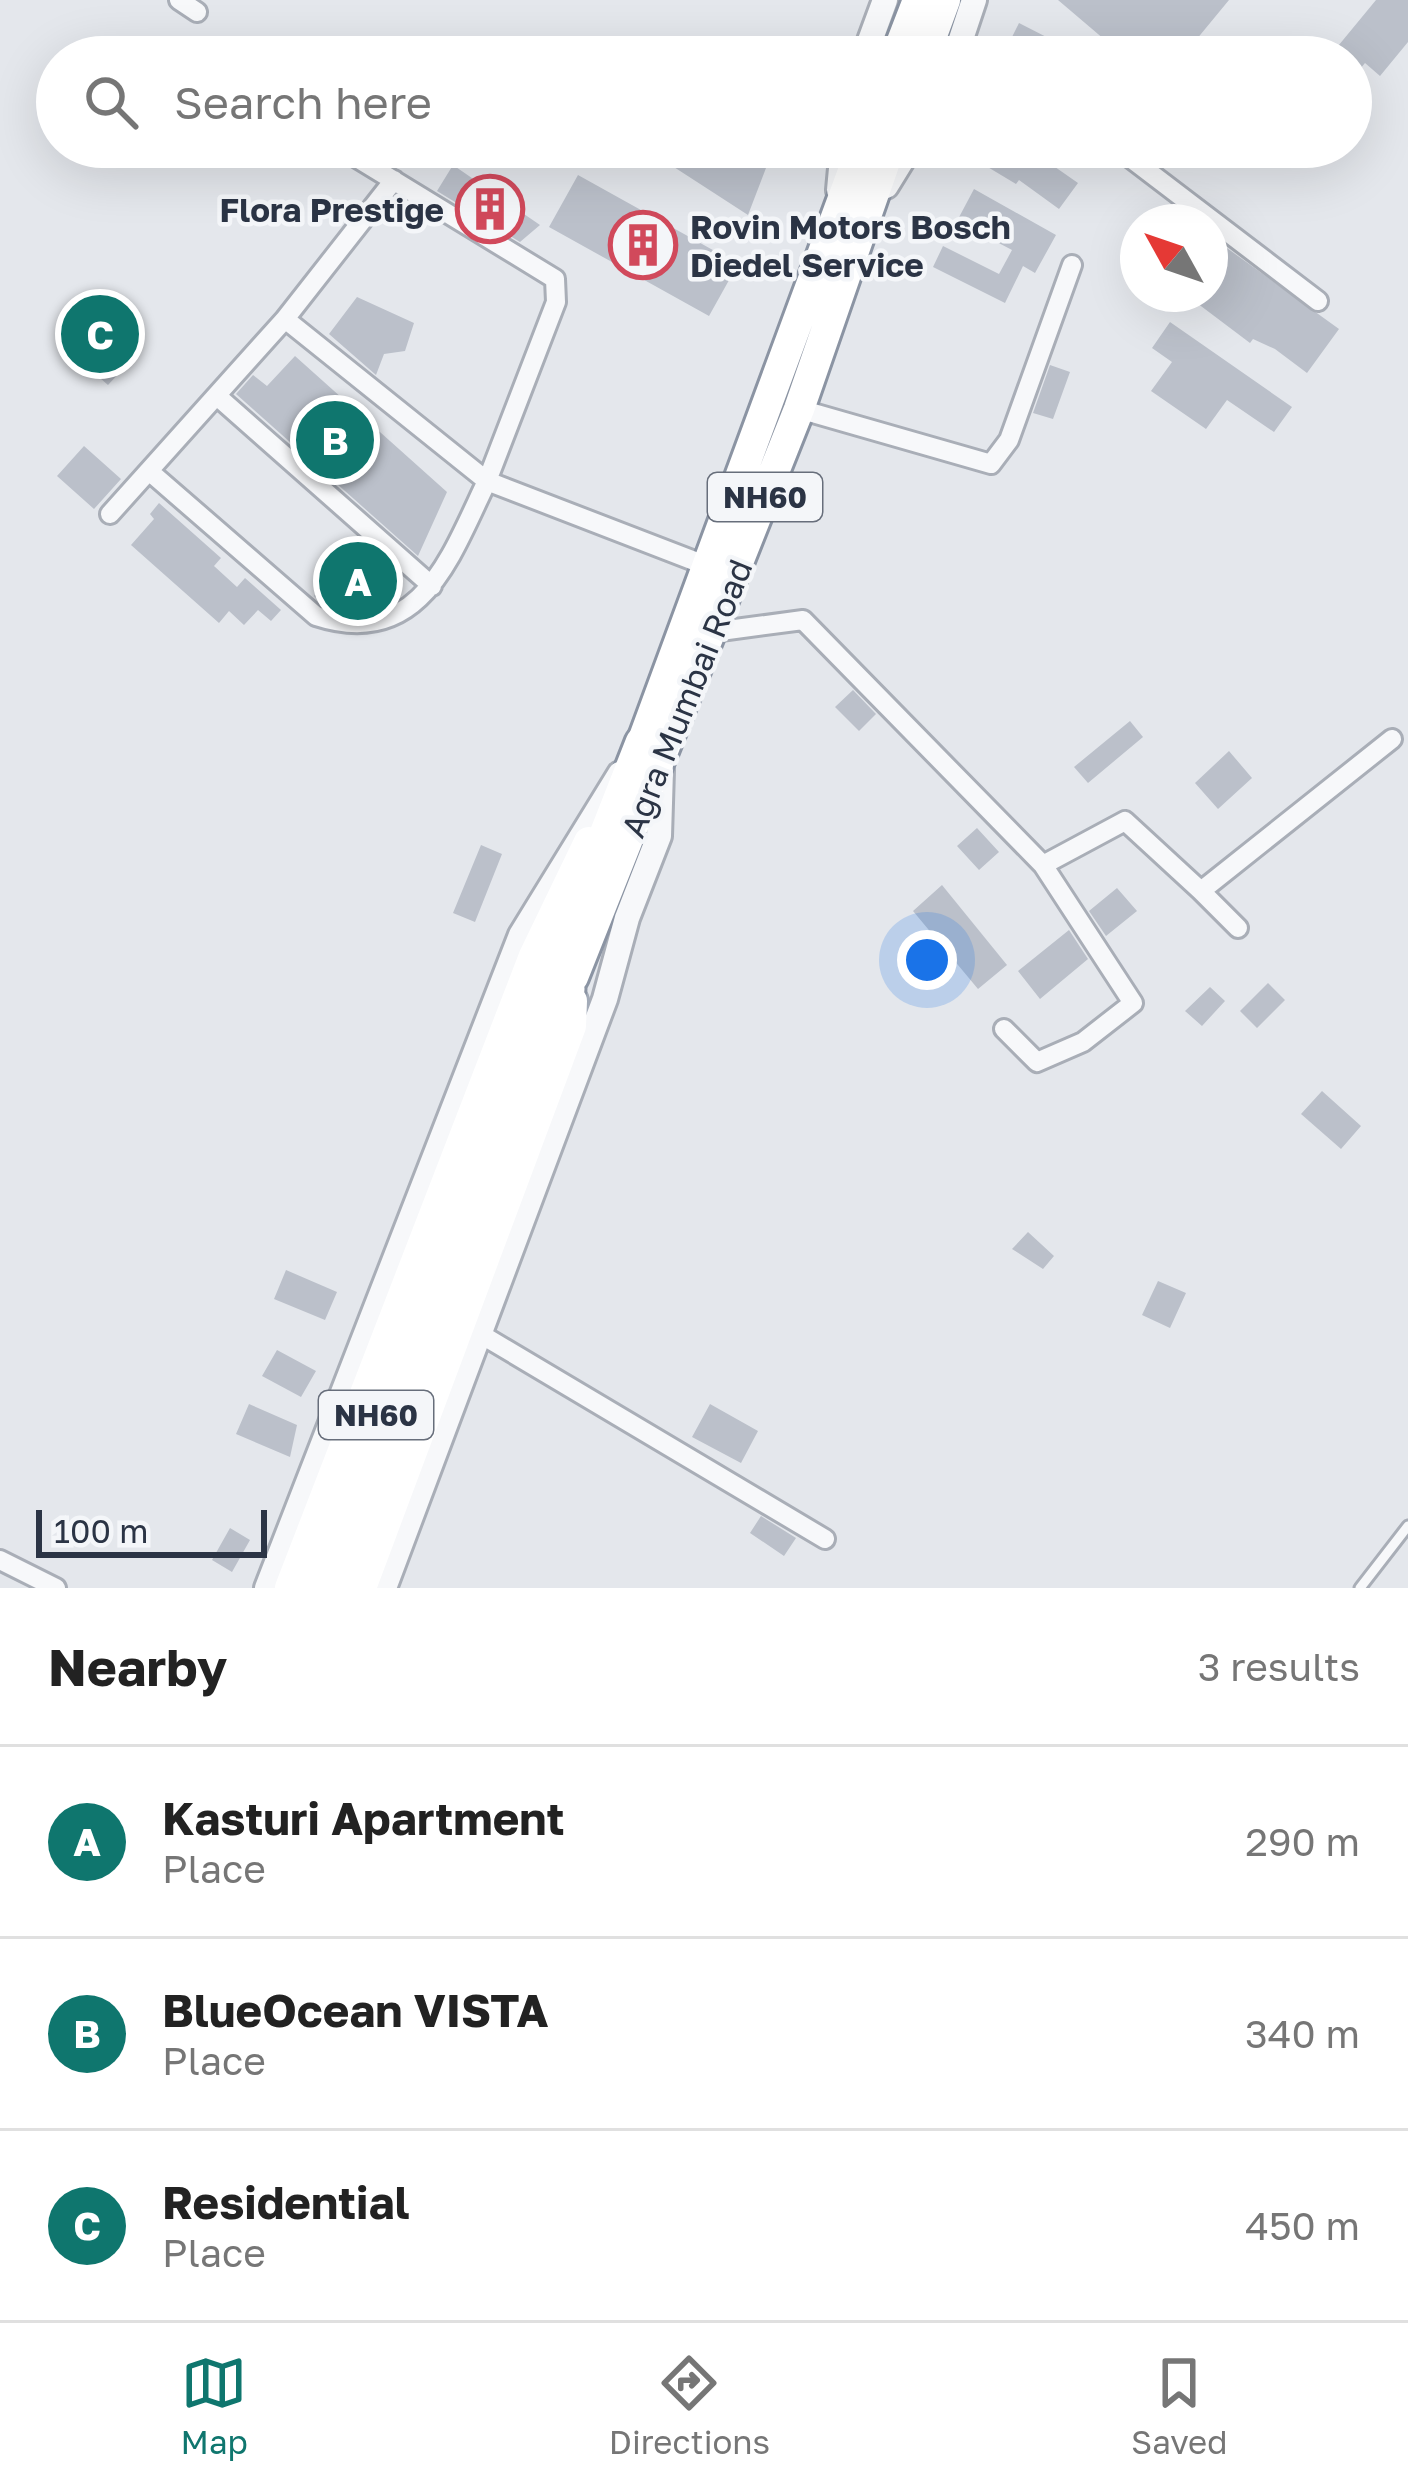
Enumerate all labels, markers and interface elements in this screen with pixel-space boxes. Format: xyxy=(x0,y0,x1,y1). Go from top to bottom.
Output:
search box xyxy=(36,36,1372,168)
icon: search xyxy=(78,69,144,135)
text: Search here xyxy=(174,75,432,129)
building icon: Flora Prestige xyxy=(455,174,525,244)
place label: Flora Prestige xyxy=(220,190,444,229)
north arrow xyxy=(1120,204,1228,312)
place label: Rovin Motors Bosch Diedel Service xyxy=(690,207,1011,284)
building icon: Rovin Motors Bosch Diedel Service xyxy=(608,210,678,280)
pin: C xyxy=(61,289,139,379)
pin: B xyxy=(296,395,374,485)
road number: NH60 xyxy=(708,473,822,521)
pin: A xyxy=(319,536,397,626)
street label: Agra Mumbai Road xyxy=(612,553,760,843)
your location xyxy=(897,930,957,990)
road number: NH60 xyxy=(319,1391,433,1439)
scale bar xyxy=(36,1504,267,1557)
text: 100 m xyxy=(54,1511,148,1550)
text: Nearby xyxy=(48,1636,227,1697)
text: 3 results xyxy=(1198,1643,1360,1690)
text: Kasturi Apartment xyxy=(162,1791,564,1845)
text: A xyxy=(73,1818,101,1865)
text: 290 m xyxy=(1245,1818,1360,1865)
text: Place xyxy=(162,1845,266,1892)
text: BlueOcean VISTA xyxy=(162,1983,548,2037)
text: B xyxy=(73,2010,101,2057)
text: 340 m xyxy=(1245,2010,1360,2057)
text: Place xyxy=(162,2037,266,2084)
text: Residential xyxy=(162,2175,410,2229)
text: C xyxy=(73,2202,101,2249)
text: 450 m xyxy=(1245,2202,1360,2249)
text: Place xyxy=(162,2229,266,2276)
tab: Map xyxy=(181,2350,248,2461)
tab: Directions xyxy=(609,2350,770,2461)
tab: Saved xyxy=(1131,2350,1227,2461)

